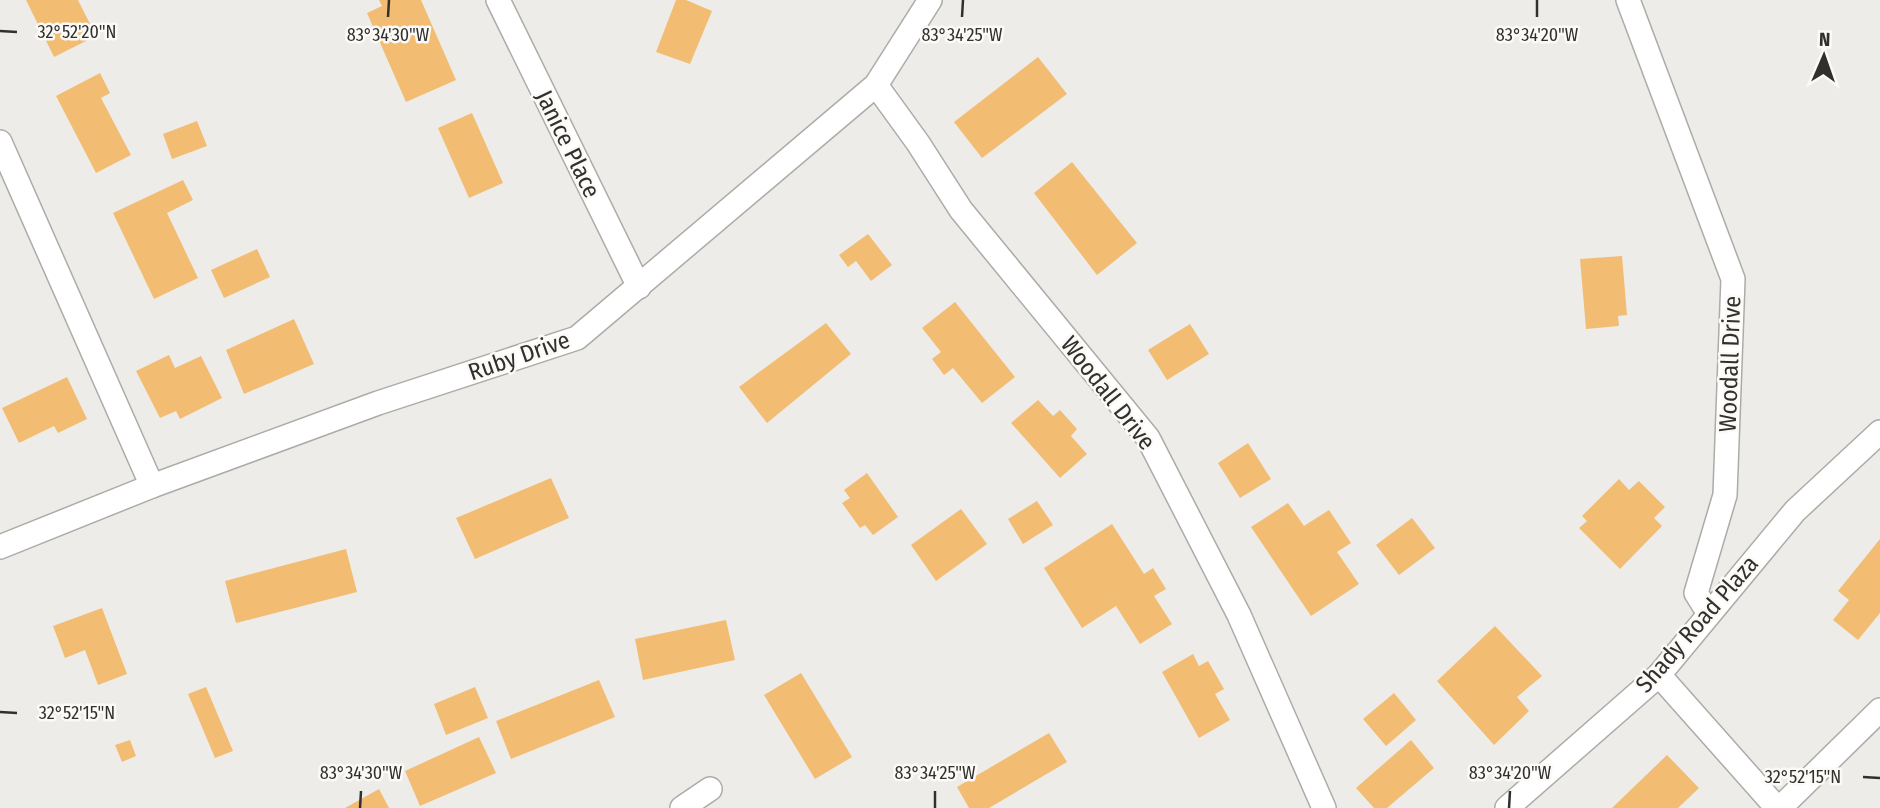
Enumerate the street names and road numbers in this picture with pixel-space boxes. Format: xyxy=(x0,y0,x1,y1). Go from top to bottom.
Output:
street label: Janice Place xyxy=(530,86,606,202)
street label: Woodall Drive xyxy=(1714,295,1746,433)
street label: Ruby Drive xyxy=(465,326,573,386)
street label: Woodall Drive xyxy=(1055,331,1161,455)
street label: Shady Road Plaza xyxy=(1630,550,1764,698)

